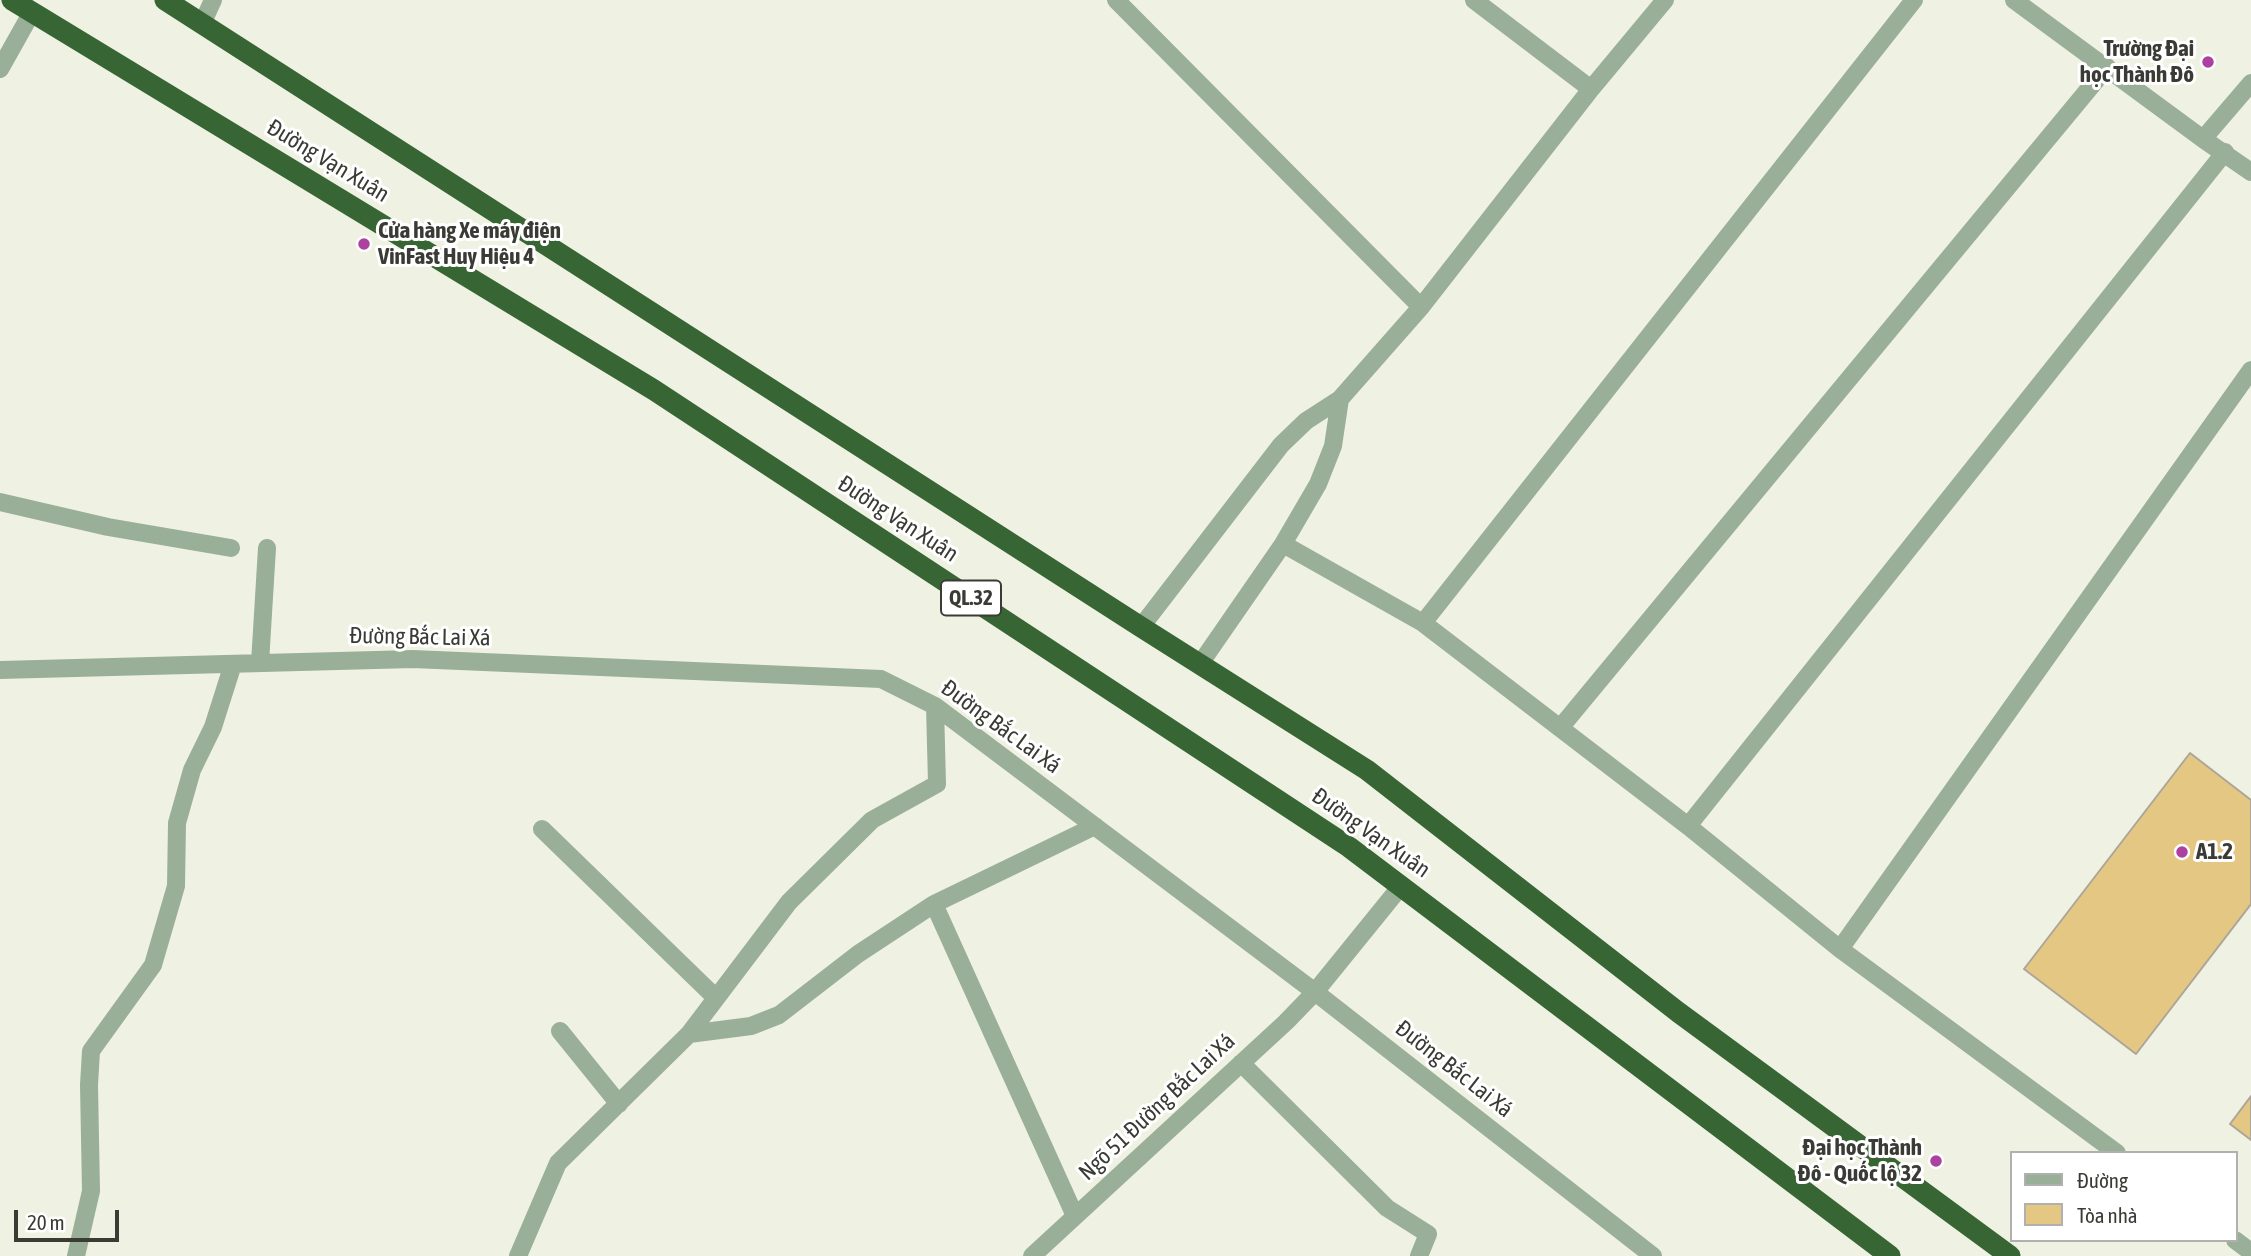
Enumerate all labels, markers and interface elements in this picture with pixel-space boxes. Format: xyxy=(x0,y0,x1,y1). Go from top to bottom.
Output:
place label: Trường Đại học Thành Đô xyxy=(2080,35,2194,89)
marker: Trường Đại học Thành Đô xyxy=(2200,54,2216,70)
street label: Đường Vạn Xuân xyxy=(262,114,394,208)
place label: Cửa hàng Xe máy điện VinFast Huy Hiệu 4 xyxy=(378,217,561,271)
marker: Cửa hàng Xe máy điện VinFast Huy Hiệu 4 xyxy=(356,236,372,252)
street label: Đường Vạn Xuân xyxy=(833,470,963,568)
road number: QL.32 xyxy=(941,580,1001,616)
street label: Đường Bắc Lai Xá xyxy=(349,622,491,652)
street label: Đường Bắc Lai Xá xyxy=(936,674,1066,780)
street label: Đường Vạn Xuân xyxy=(1307,782,1435,884)
place label: A1.2 xyxy=(2196,838,2233,866)
marker: A1.2 xyxy=(2174,844,2190,860)
street label: Đường Bắc Lai Xá xyxy=(1390,1015,1518,1123)
street label: Ngõ 51 Đường Bắc Lai Xá xyxy=(1073,1028,1241,1186)
place label: Đại học Thành Đô - Quốc lộ 32 xyxy=(1798,1134,1922,1188)
legend xyxy=(2010,1151,2237,1242)
marker: Đại học Thành Đô - Quốc lộ 32 xyxy=(1928,1153,1944,1169)
text: Đường xyxy=(2077,1168,2128,1192)
scale bar xyxy=(18,1196,122,1240)
text: Tòa nhà xyxy=(2077,1203,2138,1227)
text: 20 m xyxy=(27,1210,65,1234)

